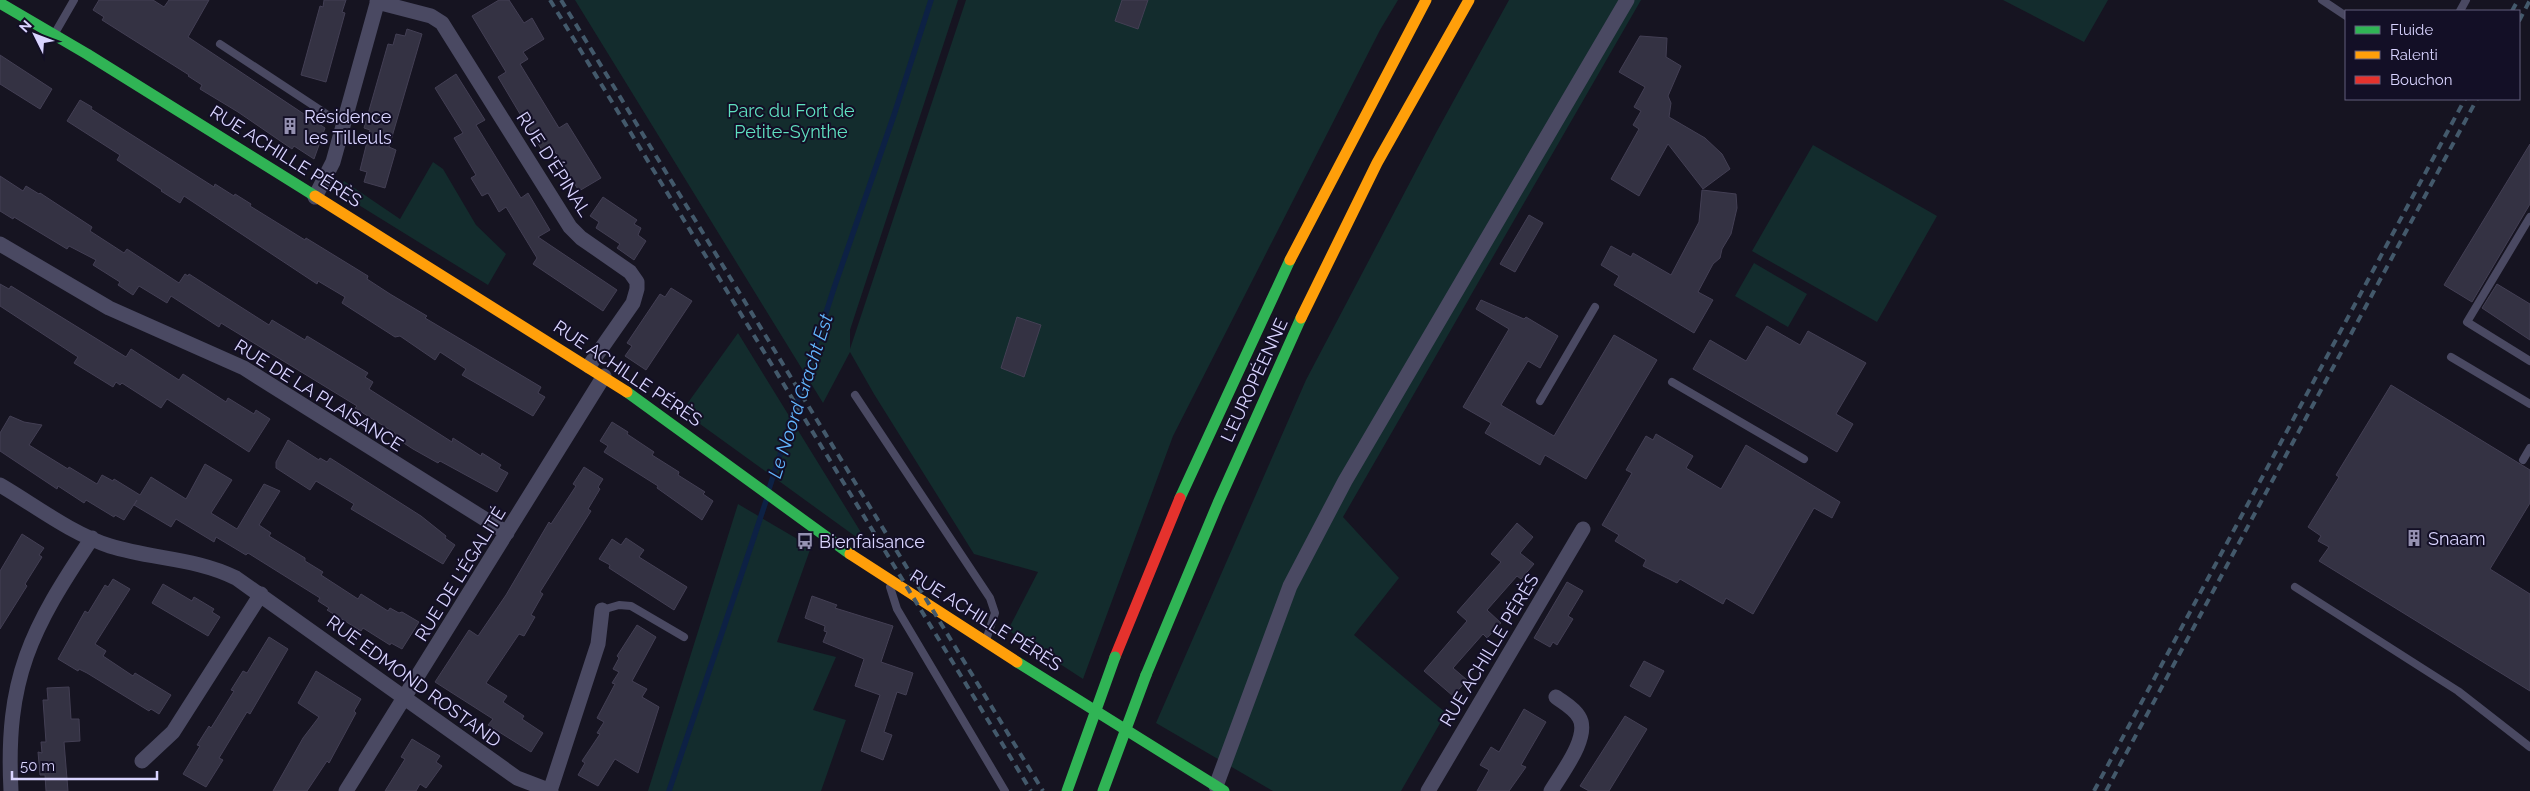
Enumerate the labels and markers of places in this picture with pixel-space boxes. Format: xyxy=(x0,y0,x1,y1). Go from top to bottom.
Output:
place label: Résidence les Tilleuls xyxy=(304,106,392,148)
building icon: Résidence les Tilleuls xyxy=(280,116,300,136)
building icon: Snaam xyxy=(2404,528,2424,548)
place label: Snaam xyxy=(2428,528,2486,549)
bus stop icon: Bienfaisance xyxy=(795,531,815,551)
place label: Bienfaisance xyxy=(819,531,925,552)

